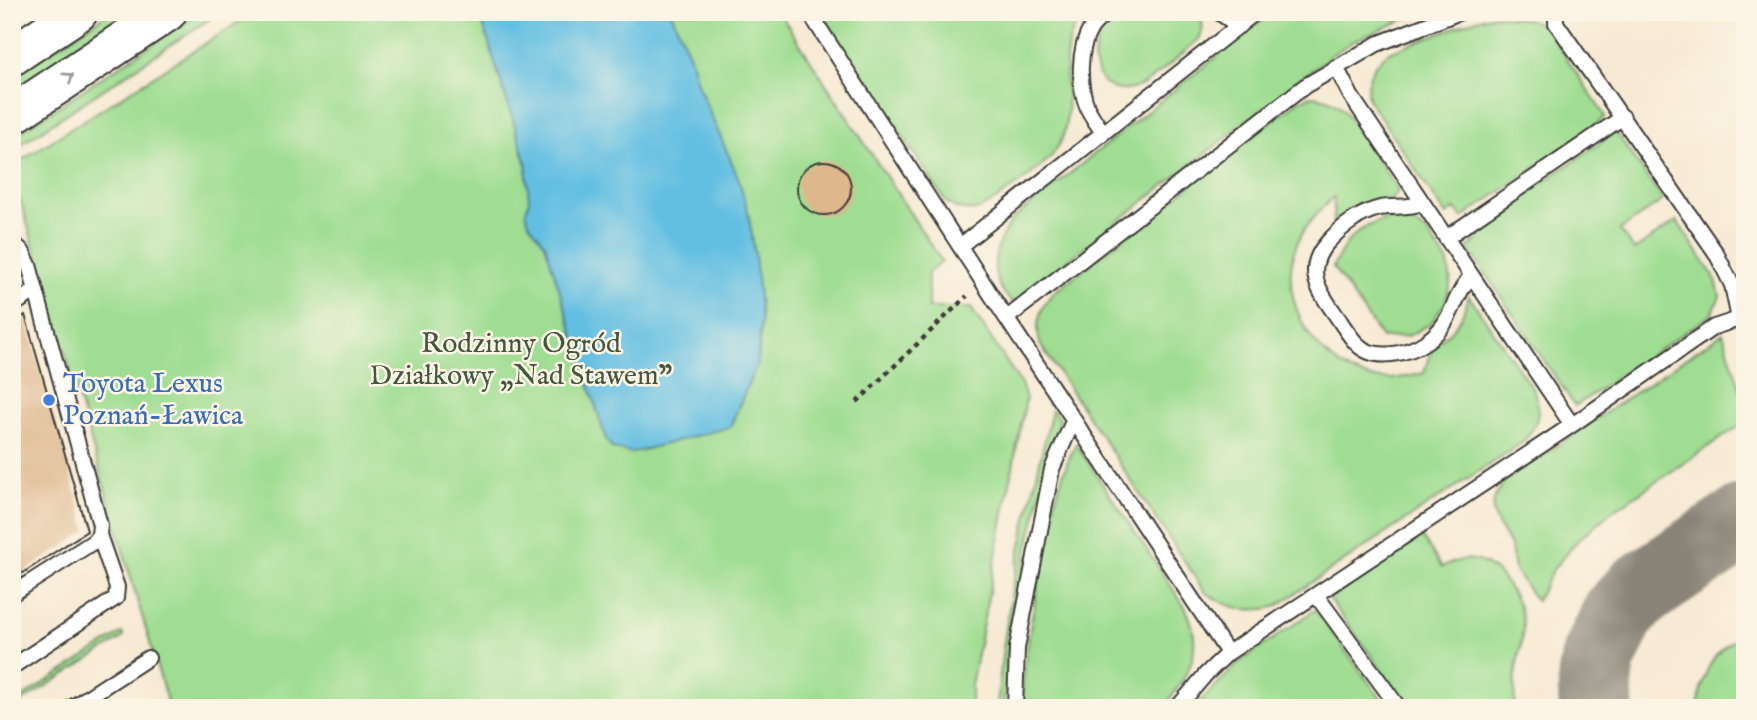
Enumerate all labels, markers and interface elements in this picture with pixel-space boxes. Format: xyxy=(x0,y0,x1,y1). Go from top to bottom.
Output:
one-way arrow xyxy=(61,73,74,85)
park label: Rodzinny Ogród Działkowy „Nad Stawem” xyxy=(370,327,673,394)
place label: Toyota Lexus Poznań-Ławica xyxy=(63,367,244,434)
marker: Toyota Lexus Poznań-Ławica xyxy=(41,392,57,408)

